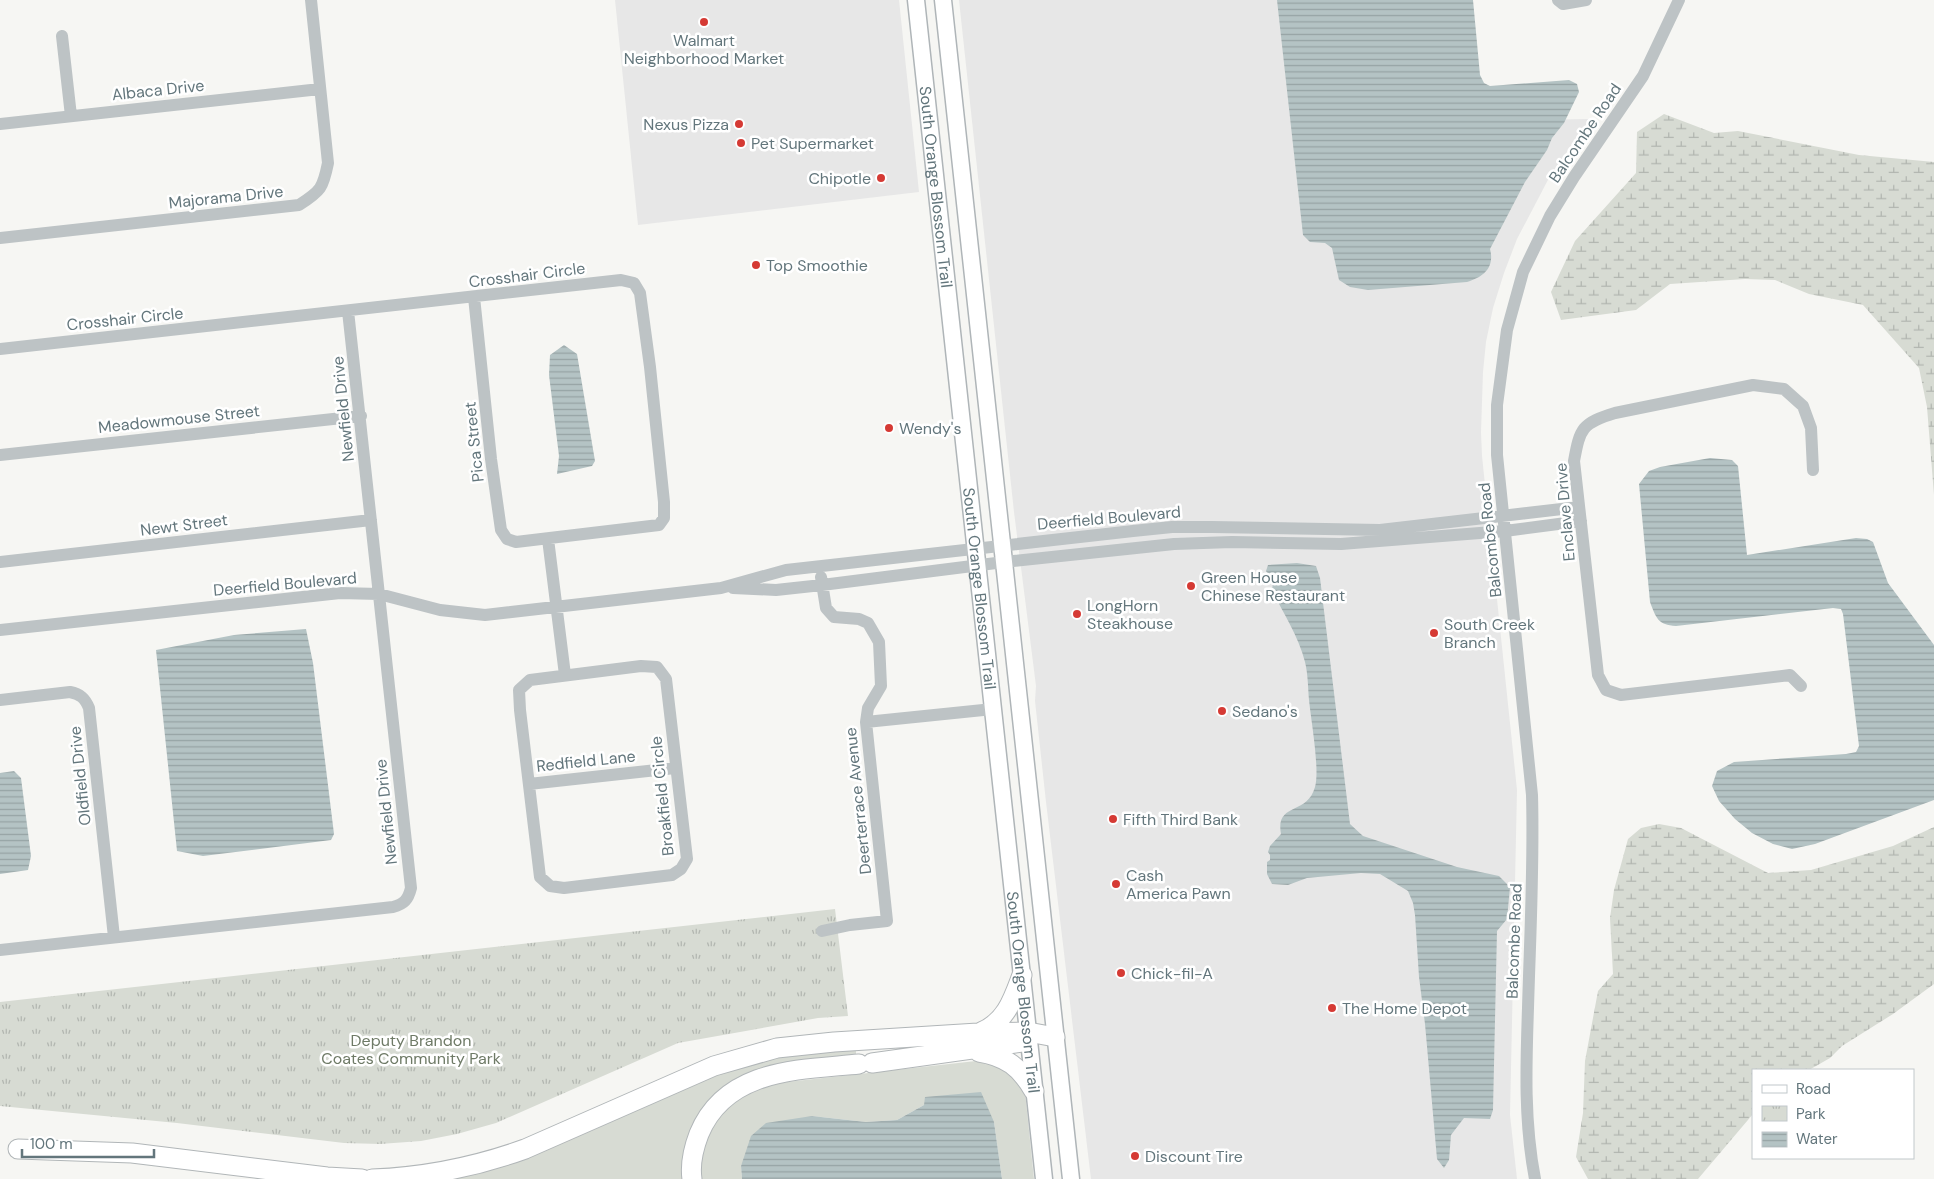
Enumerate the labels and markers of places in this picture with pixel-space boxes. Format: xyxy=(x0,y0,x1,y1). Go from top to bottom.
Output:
marker: Walmart Neighborhood Market xyxy=(698,16,710,28)
place label: Walmart Neighborhood Market xyxy=(624,30,784,69)
place label: Nexus Pizza xyxy=(643,114,729,135)
marker: Nexus Pizza xyxy=(733,118,745,130)
place label: Pet Supermarket xyxy=(751,133,874,154)
marker: Pet Supermarket xyxy=(735,137,747,149)
place label: Chipotle xyxy=(808,168,871,189)
marker: Chipotle xyxy=(875,172,887,184)
place label: Top Smoothie xyxy=(766,255,868,276)
marker: Top Smoothie xyxy=(750,259,762,271)
place label: Wendy's xyxy=(899,418,961,439)
marker: Wendy's xyxy=(883,422,895,434)
place label: Green House Chinese Restaurant xyxy=(1201,567,1345,606)
marker: Green House Chinese Restaurant xyxy=(1185,580,1197,592)
place label: LongHorn Steakhouse xyxy=(1087,595,1173,634)
marker: LongHorn Steakhouse xyxy=(1071,608,1083,620)
place label: South Creek Branch xyxy=(1444,614,1535,653)
marker: South Creek Branch xyxy=(1428,627,1440,639)
place label: Sedano's xyxy=(1232,701,1298,722)
marker: Sedano's xyxy=(1216,705,1228,717)
place label: Fifth Third Bank xyxy=(1123,809,1238,830)
marker: Fifth Third Bank xyxy=(1107,813,1119,825)
place label: Cash America Pawn xyxy=(1126,865,1231,904)
marker: Cash America Pawn xyxy=(1110,878,1122,890)
place label: Chick-fil-A xyxy=(1131,963,1213,984)
marker: Chick-fil-A xyxy=(1115,967,1127,979)
place label: The Home Depot xyxy=(1342,998,1467,1019)
marker: The Home Depot xyxy=(1326,1002,1338,1014)
place label: Discount Tire xyxy=(1145,1146,1243,1167)
marker: Discount Tire xyxy=(1129,1150,1141,1162)

